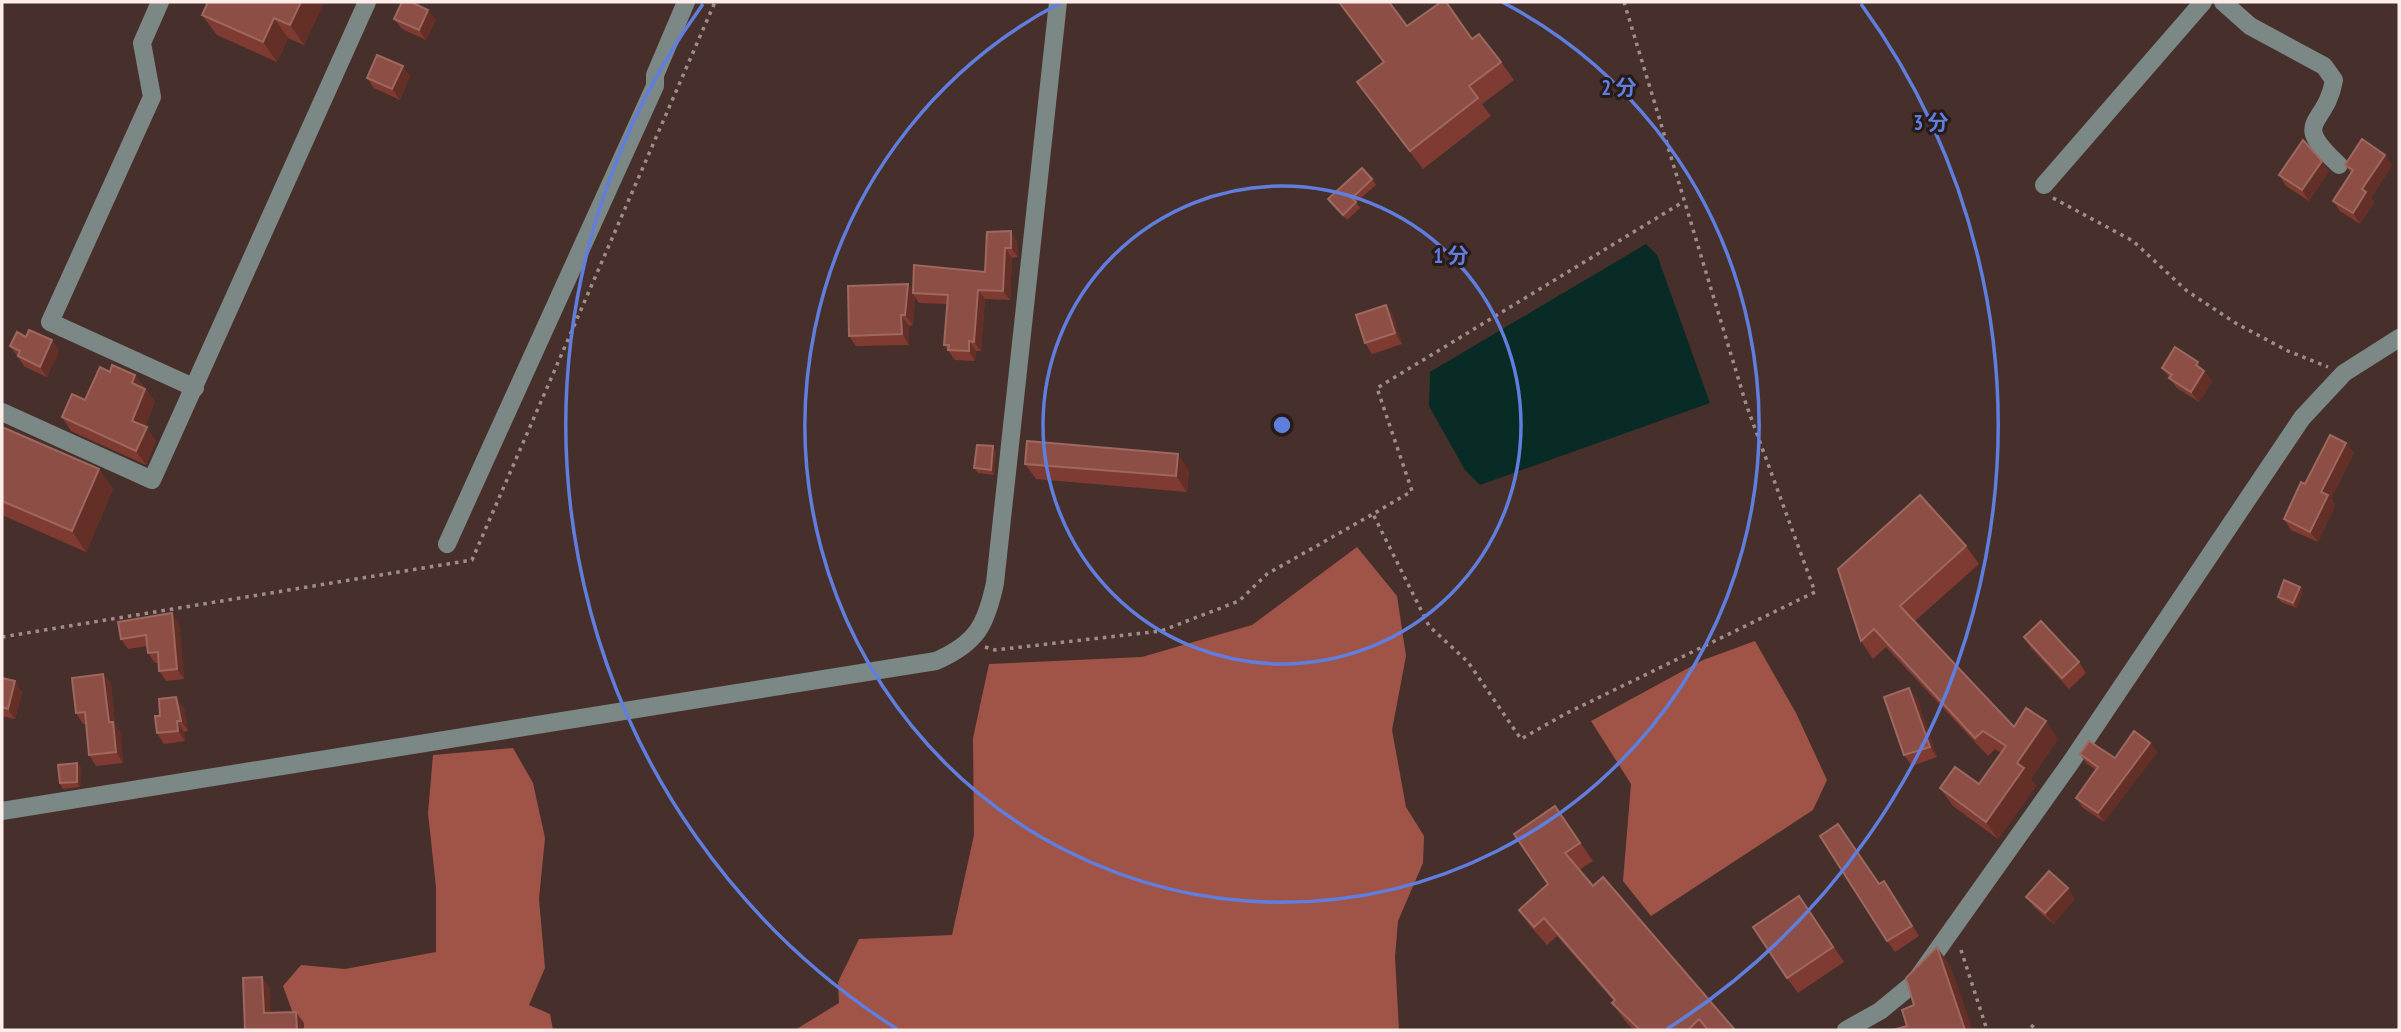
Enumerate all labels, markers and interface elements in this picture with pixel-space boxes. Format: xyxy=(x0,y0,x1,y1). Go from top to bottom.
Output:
text: 2 分 xyxy=(1601,74,1637,101)
text: 3 分 xyxy=(1913,109,1949,136)
text: 1 分 xyxy=(1433,242,1469,269)
centre of rings xyxy=(1270,413,1294,437)

